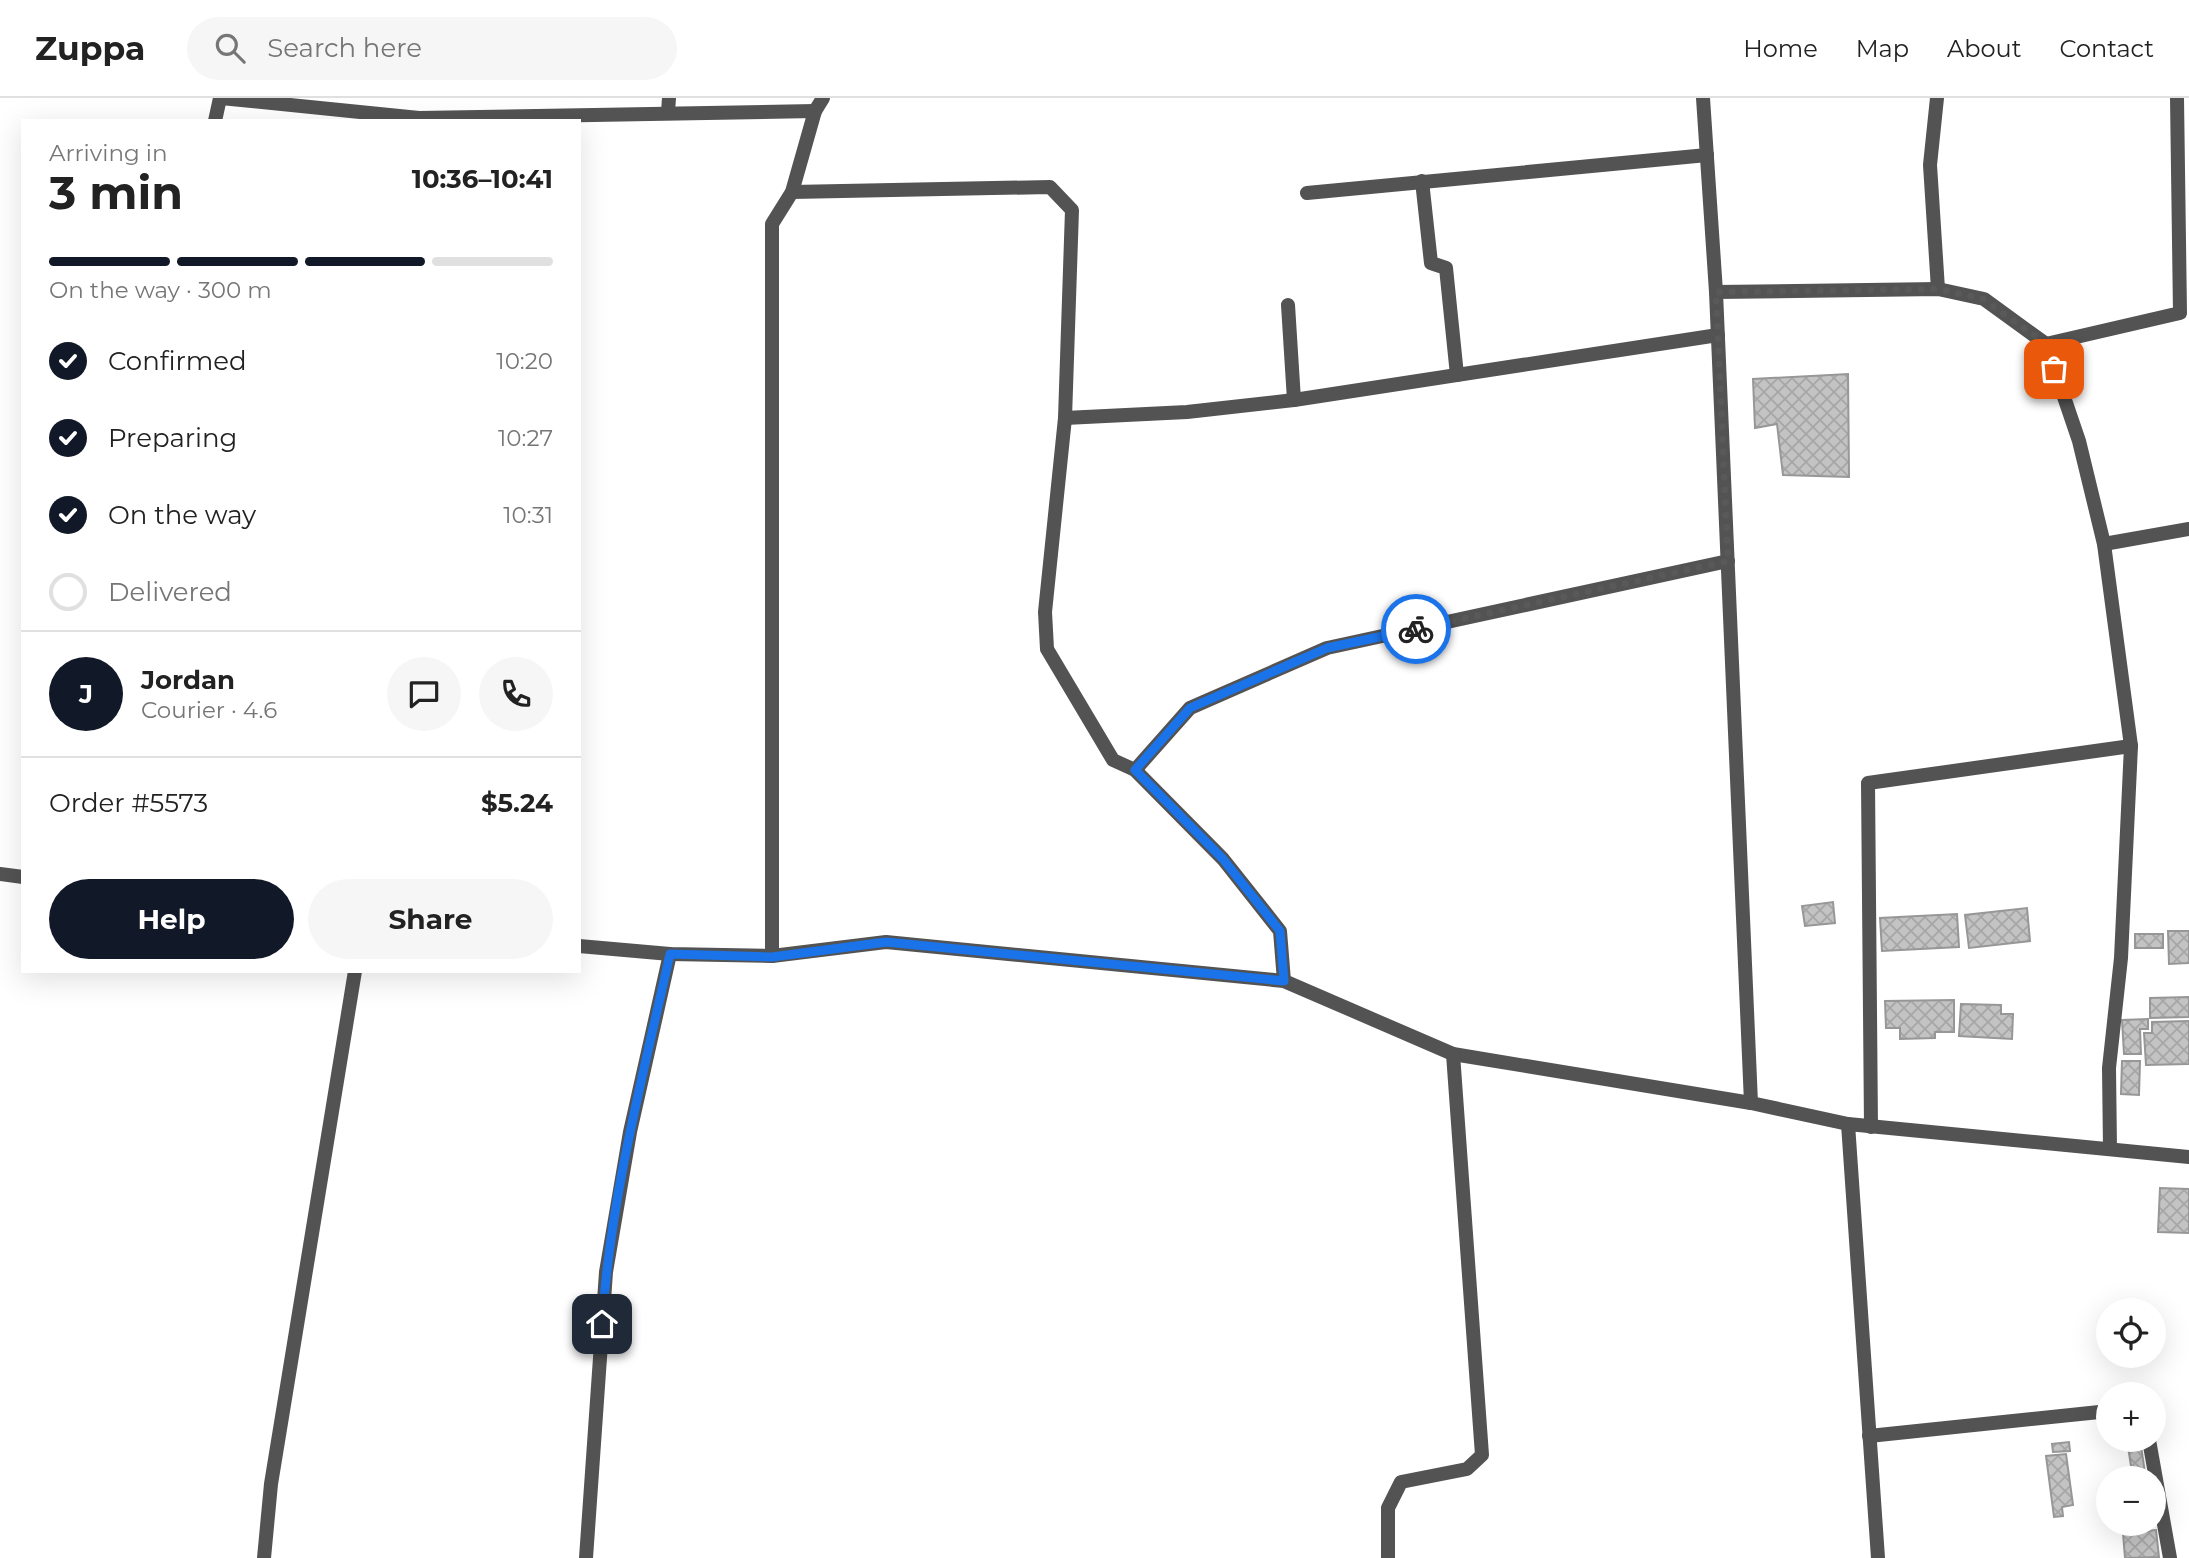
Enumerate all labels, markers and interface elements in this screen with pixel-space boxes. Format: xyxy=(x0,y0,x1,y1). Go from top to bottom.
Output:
search box xyxy=(187,17,677,80)
text: Zuppa xyxy=(35,28,145,68)
icon: search xyxy=(211,29,249,67)
text: Search here xyxy=(267,32,422,64)
text: Home xyxy=(1743,34,1818,63)
text: Map xyxy=(1856,34,1909,63)
text: About xyxy=(1947,34,2021,63)
text: Contact xyxy=(2059,34,2154,63)
text: Arriving in xyxy=(49,139,168,167)
text: 10:36–10:41 xyxy=(412,163,553,195)
text: 3 min xyxy=(49,164,183,221)
text: On the way · 300 m xyxy=(49,276,272,304)
pin xyxy=(2024,339,2084,399)
icon: check xyxy=(49,342,87,380)
text: Confirmed xyxy=(108,345,247,377)
text: 10:20 xyxy=(496,347,553,375)
icon: bag xyxy=(2035,350,2073,388)
icon: check xyxy=(49,419,87,457)
text: Preparing xyxy=(108,422,237,454)
text: 10:27 xyxy=(498,424,553,452)
icon: check xyxy=(49,496,87,534)
text: On the way xyxy=(108,499,256,531)
text: 10:31 xyxy=(503,501,553,529)
text: Delivered xyxy=(108,576,232,608)
courier xyxy=(1381,594,1451,664)
icon: bike xyxy=(1397,610,1435,648)
button: chat xyxy=(387,657,461,731)
button: phone xyxy=(479,657,553,731)
text: Jordan xyxy=(141,664,235,696)
text: J xyxy=(79,678,93,710)
text: Courier · 4.6 xyxy=(141,696,277,724)
text: Order #5573 xyxy=(49,787,208,819)
text: $5.24 xyxy=(481,787,553,819)
button: Help xyxy=(49,879,294,959)
button: Share xyxy=(308,879,553,959)
pin xyxy=(572,1294,632,1354)
map controls xyxy=(2096,1298,2166,1536)
button: locate xyxy=(2096,1298,2166,1368)
icon: home xyxy=(583,1305,621,1343)
button: + xyxy=(2096,1382,2166,1452)
button: − xyxy=(2096,1466,2166,1536)

